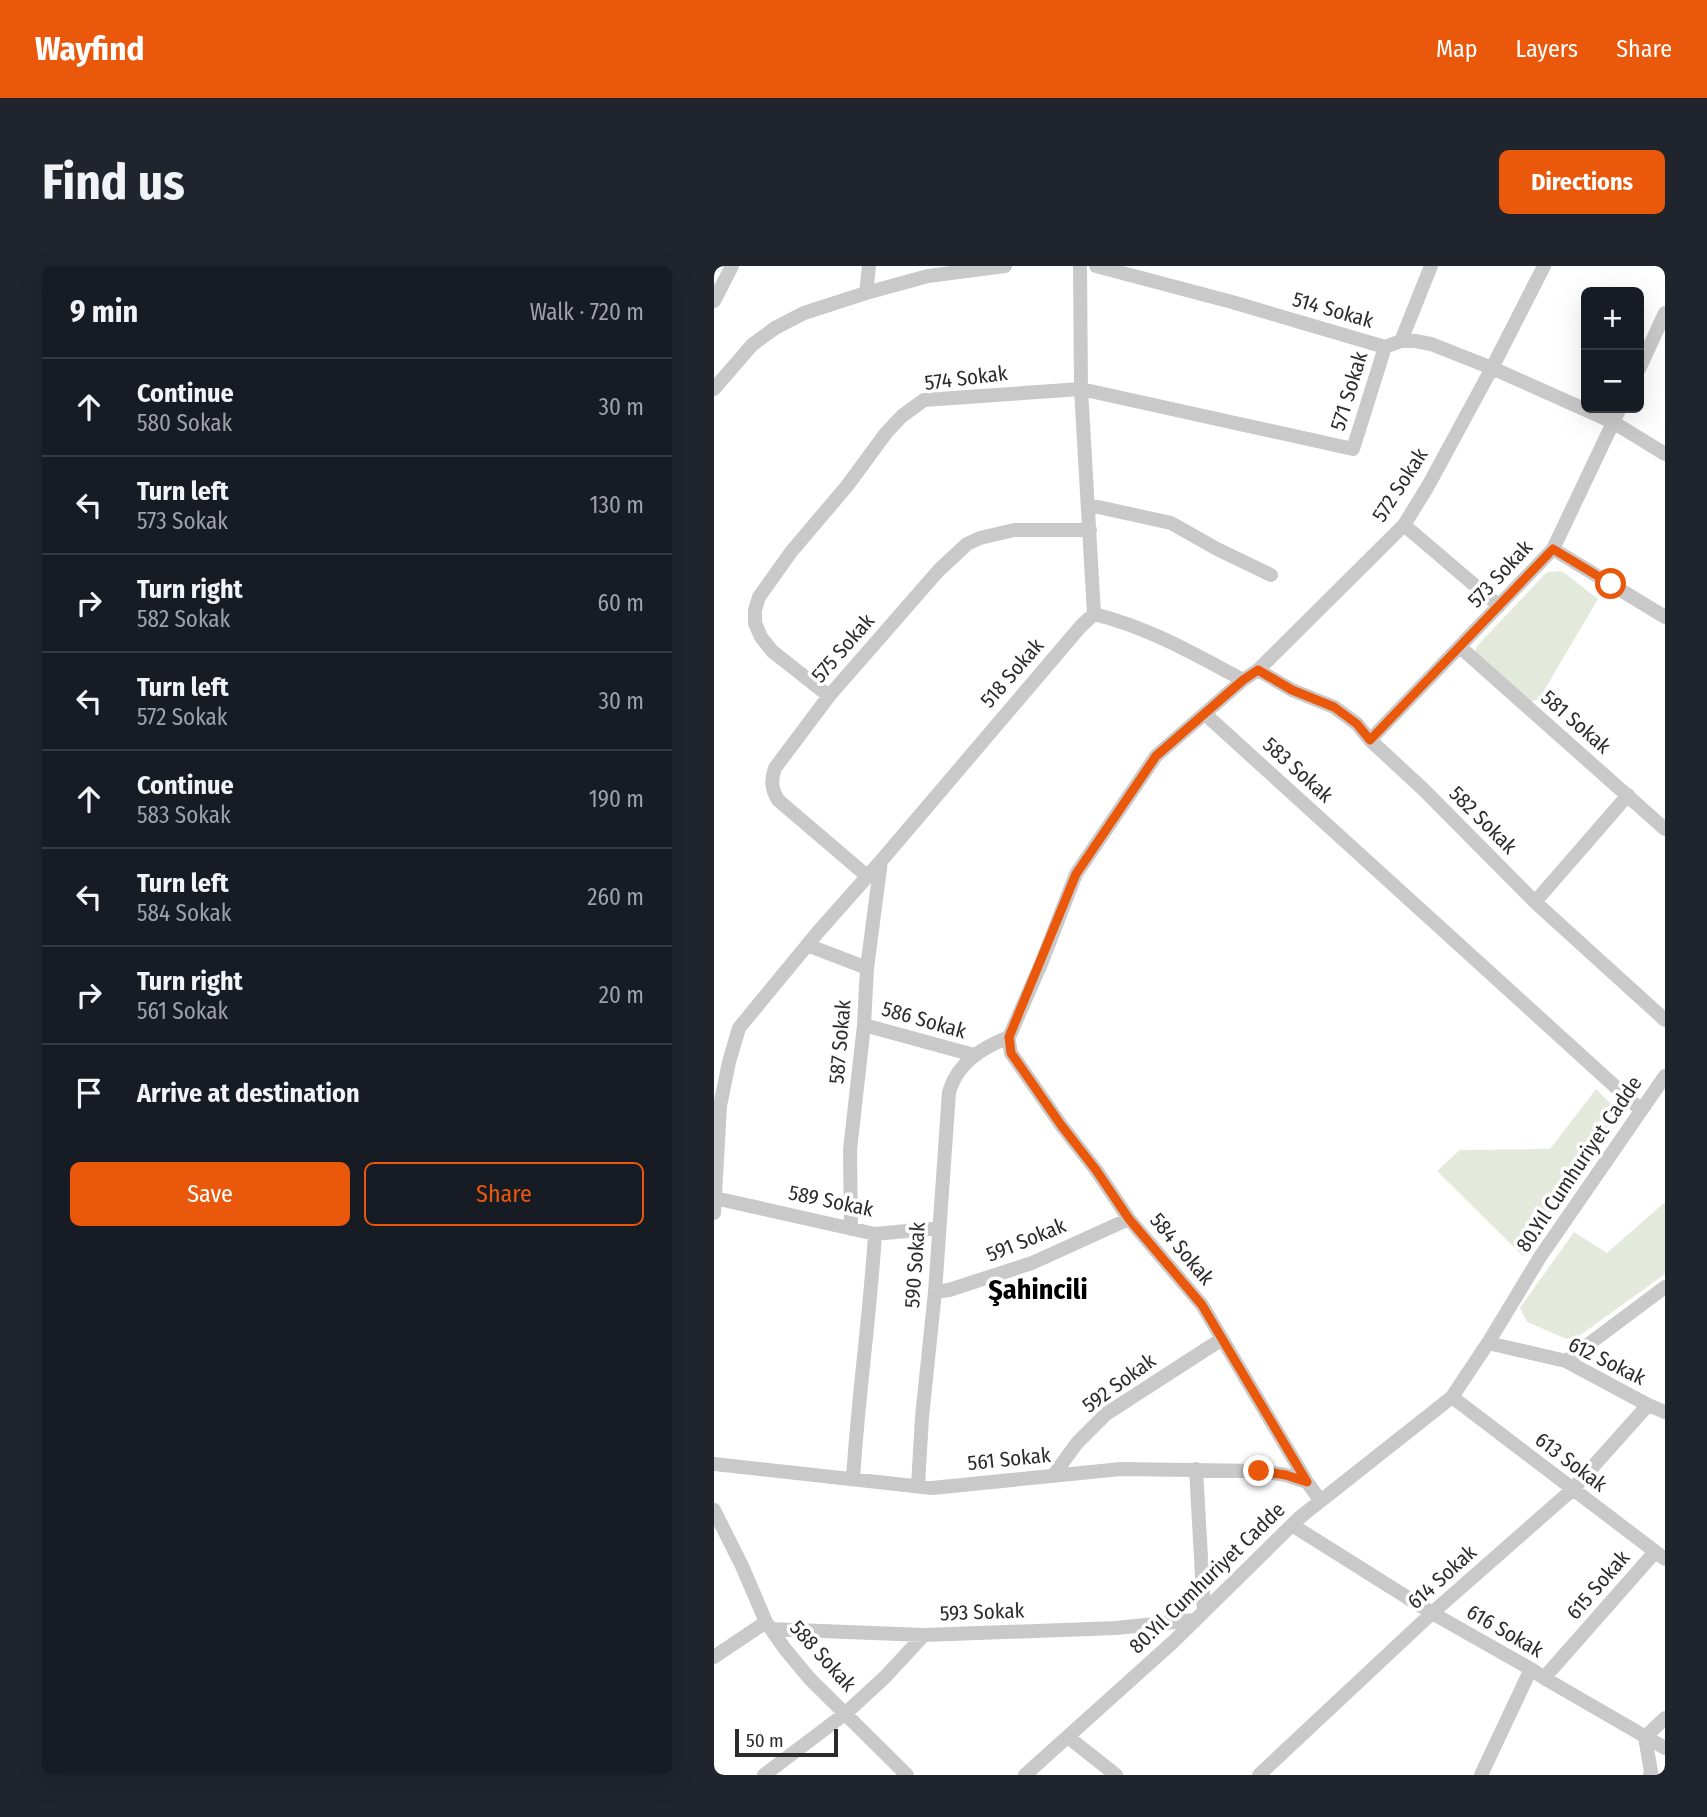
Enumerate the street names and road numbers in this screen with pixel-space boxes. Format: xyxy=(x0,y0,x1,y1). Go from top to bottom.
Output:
street label: 514 Sokak xyxy=(1290,286,1377,334)
street label: 571 Sokak xyxy=(1325,348,1373,434)
street label: 574 Sokak xyxy=(923,360,1009,396)
street label: 572 Sokak xyxy=(1367,443,1434,527)
street label: 573 Sokak xyxy=(1462,535,1538,613)
street label: 575 Sokak xyxy=(806,608,880,688)
street label: 518 Sokak xyxy=(975,633,1049,713)
street label: 581 Sokak xyxy=(1536,685,1616,759)
street label: 583 Sokak xyxy=(1258,732,1339,808)
street label: 582 Sokak xyxy=(1444,781,1522,859)
street label: 586 Sokak xyxy=(879,996,969,1044)
street label: 587 Sokak xyxy=(823,999,857,1085)
street label: 80.Yıl Cumhuriyet Cadde xyxy=(1511,1071,1647,1257)
street label: 589 Sokak xyxy=(786,1179,876,1223)
street label: 584 Sokak xyxy=(1144,1208,1220,1291)
street label: 591 Sokak xyxy=(983,1212,1070,1268)
street label: 590 Sokak xyxy=(899,1221,931,1309)
street label: 612 Sokak xyxy=(1564,1331,1650,1391)
street label: 592 Sokak xyxy=(1077,1348,1161,1418)
street label: 613 Sokak xyxy=(1530,1427,1612,1498)
street label: 561 Sokak xyxy=(966,1442,1052,1476)
street label: 80.Yıl Cumhuriyet Cadde xyxy=(1124,1497,1290,1659)
street label: 614 Sokak xyxy=(1402,1539,1482,1615)
street label: 615 Sokak xyxy=(1561,1545,1635,1625)
street label: 593 Sokak xyxy=(939,1598,1025,1626)
street label: 616 Sokak xyxy=(1462,1599,1548,1663)
street label: 588 Sokak xyxy=(784,1615,862,1697)

